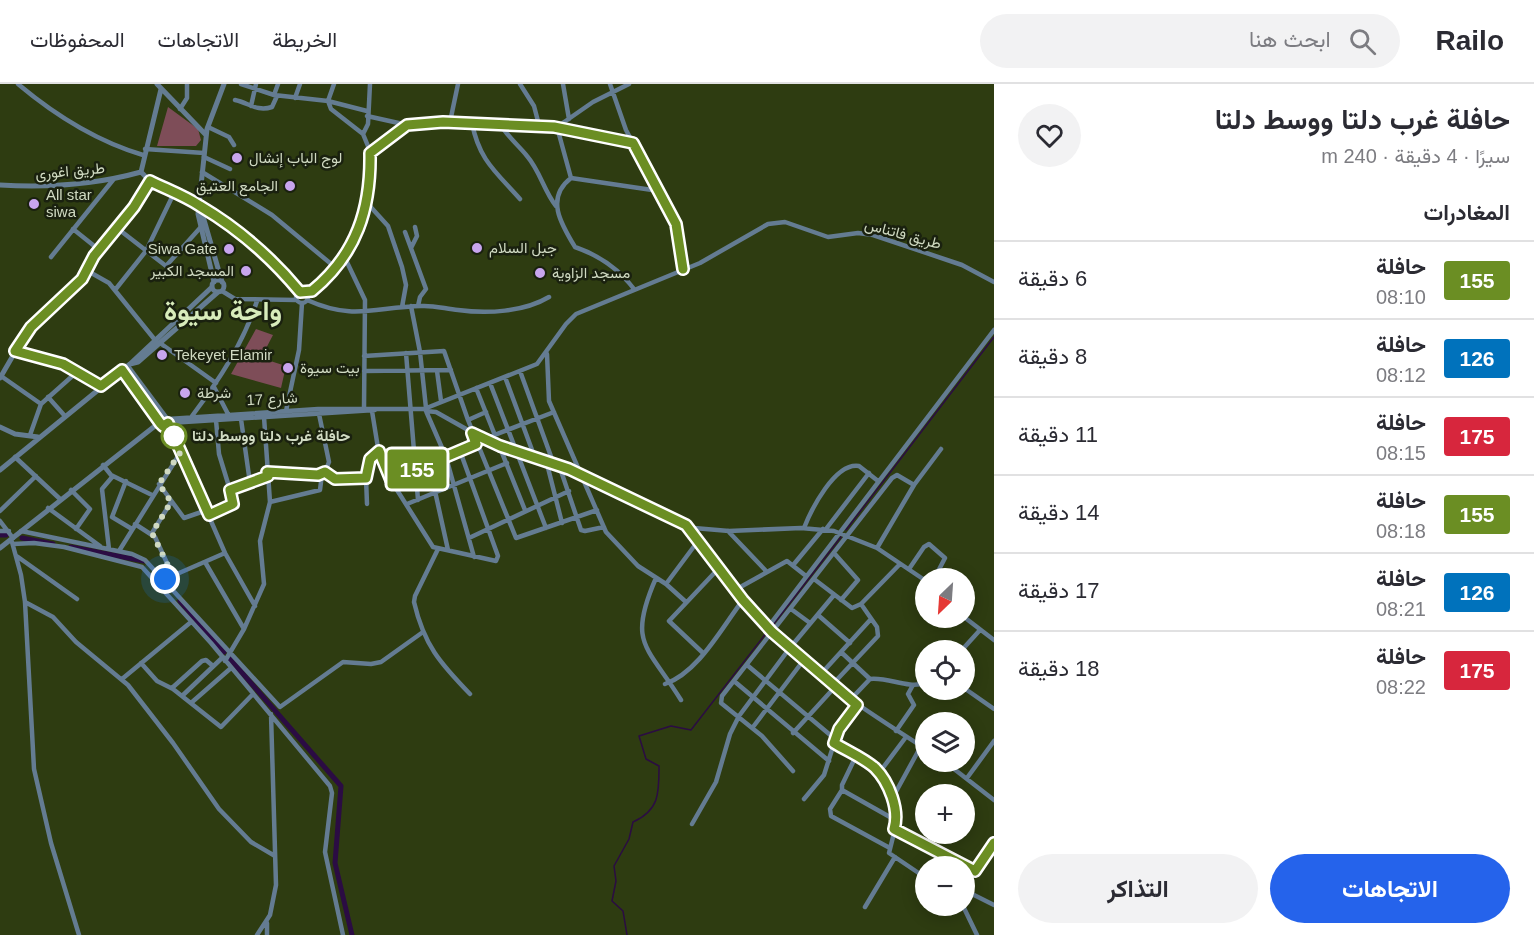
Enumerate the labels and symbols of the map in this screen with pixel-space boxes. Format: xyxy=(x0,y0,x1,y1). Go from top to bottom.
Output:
place label: لوج الباب إنشال xyxy=(249,149,342,169)
marker: لوج الباب إنشال xyxy=(230,151,244,165)
street label: طريق اغورى xyxy=(35,159,106,184)
place label: الجامع العتيق xyxy=(196,177,278,197)
marker: الجامع العتيق xyxy=(283,179,297,193)
place label: All star siwa xyxy=(46,186,92,220)
marker: All star siwa xyxy=(27,197,41,211)
street label: طريق فاتناس xyxy=(863,215,943,254)
place label: جبل السلام xyxy=(489,239,557,258)
place label: Siwa Gate xyxy=(148,240,217,257)
marker: جبل السلام xyxy=(470,241,484,255)
marker: Siwa Gate xyxy=(222,242,236,256)
place label: المسجد الكبير xyxy=(149,262,234,280)
marker: المسجد الكبير xyxy=(239,264,253,278)
place label: مسجد الزاوية xyxy=(552,264,630,282)
marker: مسجد الزاوية xyxy=(533,266,547,280)
district label: واحة سيوة xyxy=(164,296,282,328)
place label: Tekeyet Elamir xyxy=(174,346,272,363)
marker: Tekeyet Elamir xyxy=(155,348,169,362)
place label: بيت سيوة xyxy=(300,359,360,377)
marker: بيت سيوة xyxy=(281,361,295,375)
place label: شرطة xyxy=(197,384,231,402)
marker: شرطة xyxy=(178,386,192,400)
street label: شارع 17 xyxy=(246,389,298,411)
marker: حافلة غرب دلتا ووسط دلتا xyxy=(161,423,187,449)
place label: حافلة غرب دلتا ووسط دلتا xyxy=(192,427,350,445)
line badge: 155 xyxy=(382,450,452,488)
your location xyxy=(150,564,180,594)
north arrow xyxy=(915,568,975,628)

